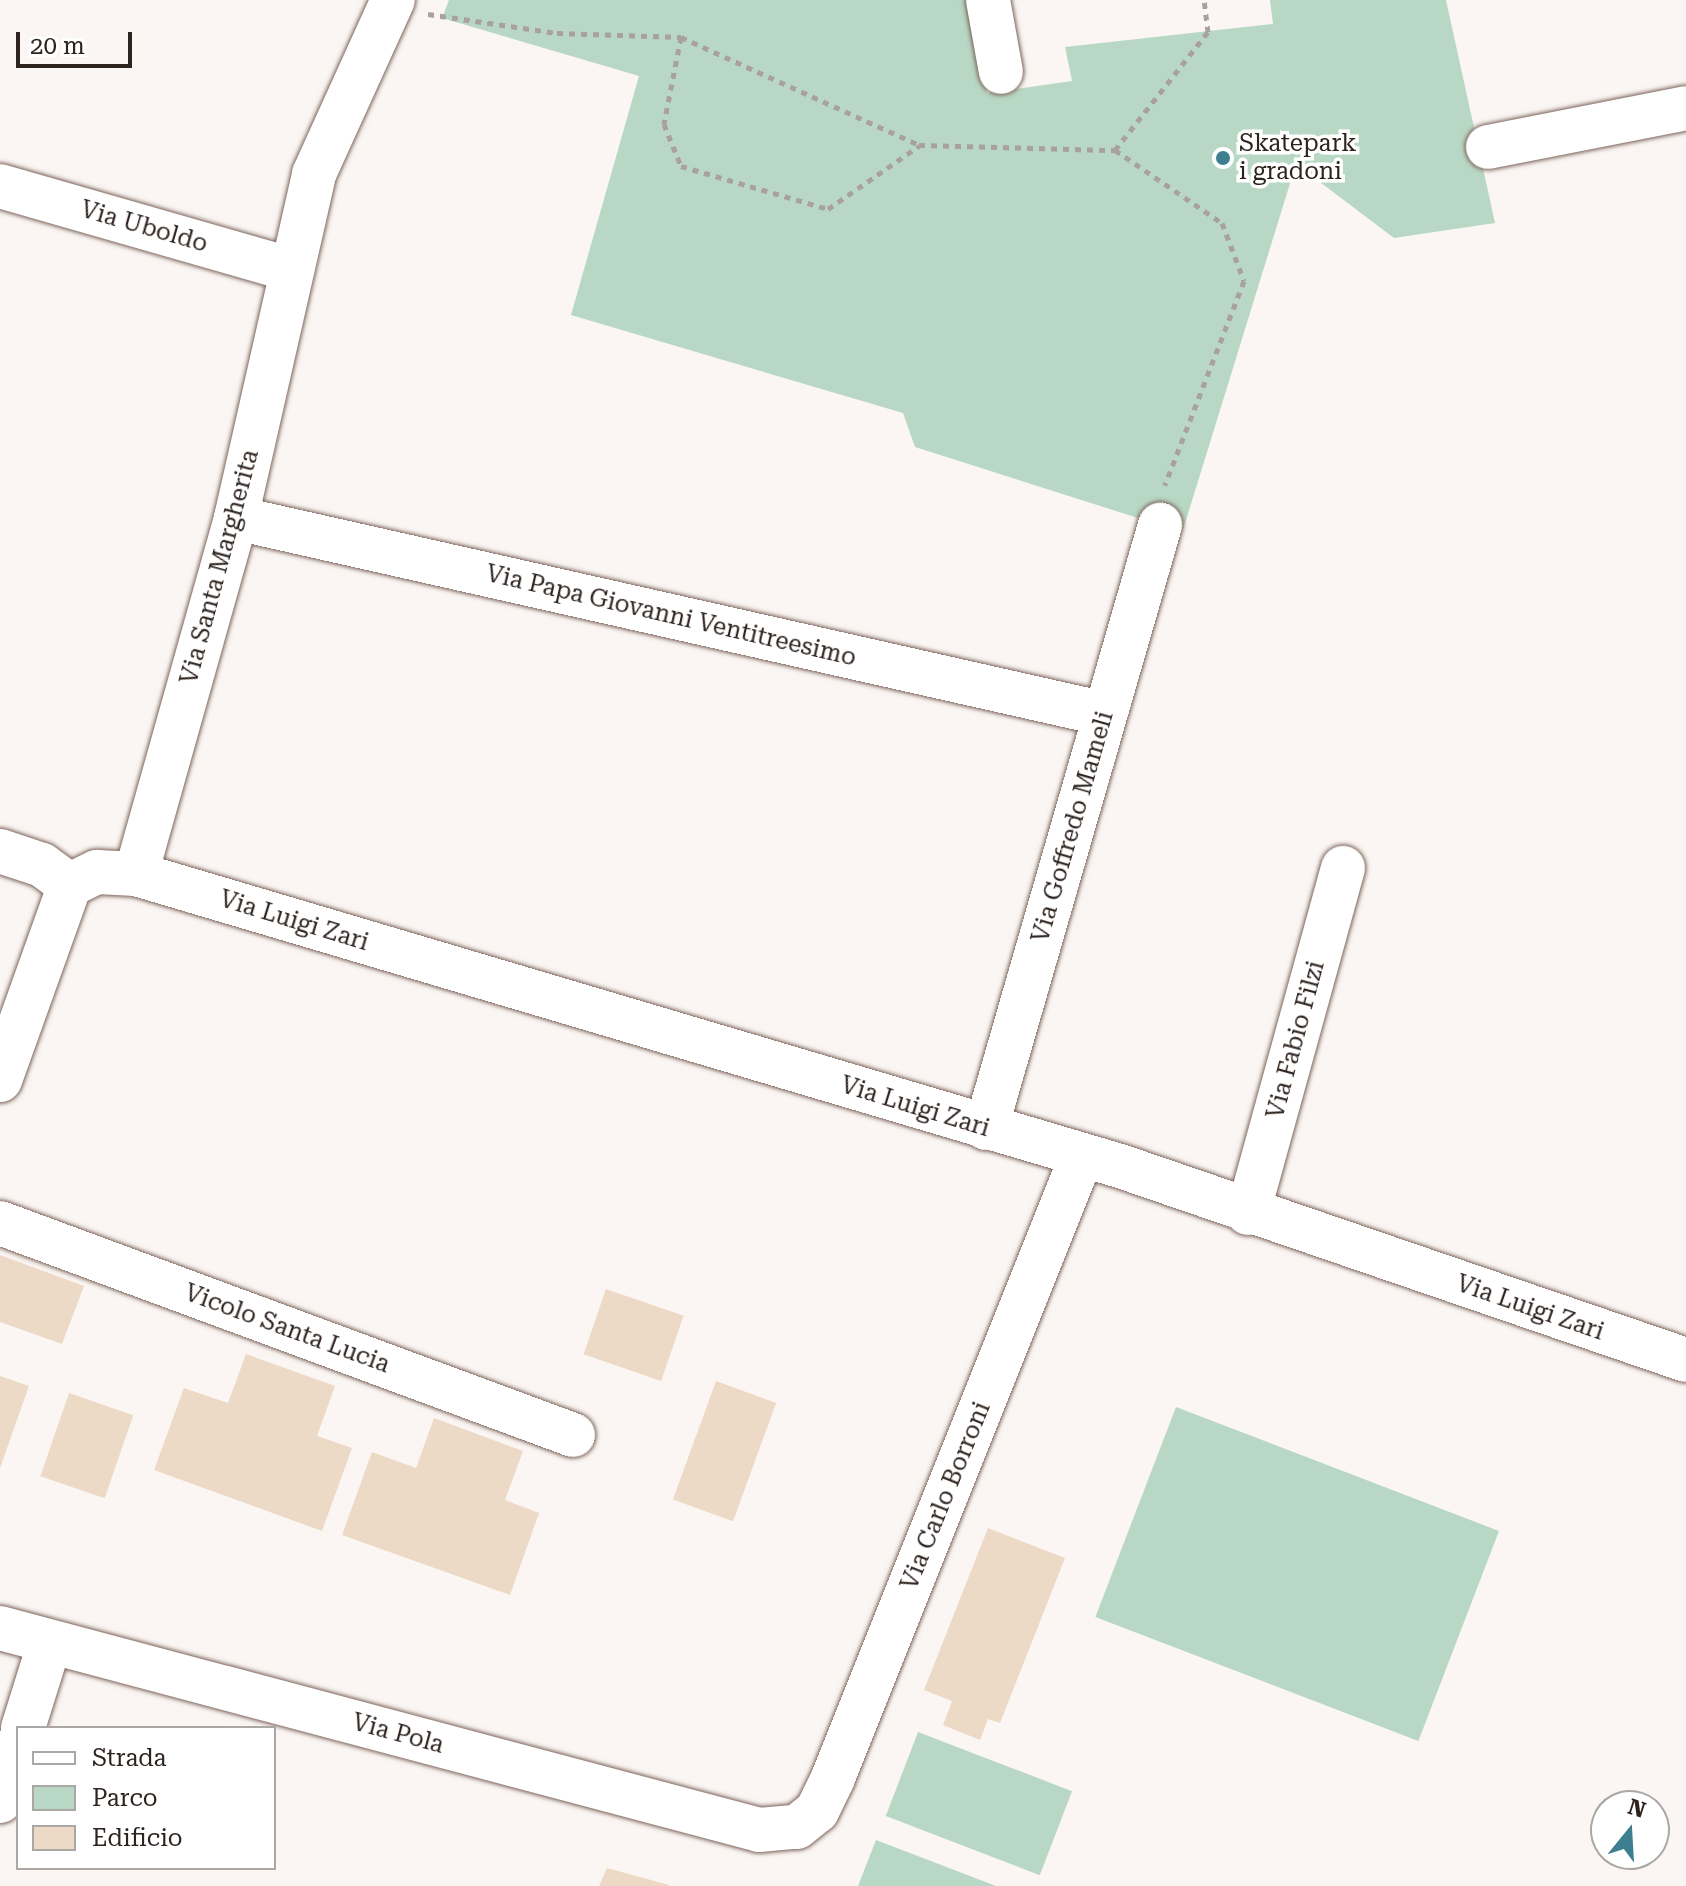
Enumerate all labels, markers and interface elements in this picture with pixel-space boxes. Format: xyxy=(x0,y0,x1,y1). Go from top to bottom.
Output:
scale bar xyxy=(20,16,136,66)
text: 20 m xyxy=(30,32,85,60)
place label: Skatepark i gradoni xyxy=(1239,130,1357,186)
marker: Skatepark i gradoni xyxy=(1214,149,1232,167)
street label: Via Uboldo xyxy=(77,195,211,259)
street label: Via Santa Margherita xyxy=(175,446,265,688)
street label: Via Papa Giovanni Ventitreesimo xyxy=(483,559,859,673)
street label: Via Goffredo Mameli xyxy=(1026,708,1120,946)
street label: Via Luigi Zari xyxy=(216,885,372,957)
street label: Via Fabio Filzi xyxy=(1261,958,1331,1122)
street label: Via Luigi Zari xyxy=(837,1071,993,1143)
street label: Via Luigi Zari xyxy=(1452,1269,1608,1347)
street label: Vicolo Santa Lucia xyxy=(180,1278,394,1380)
street label: Via Carlo Borroni xyxy=(895,1398,997,1594)
street label: Via Pola xyxy=(349,1708,447,1760)
legend xyxy=(16,1726,276,1870)
text: Strada xyxy=(92,1744,167,1772)
text: Parco xyxy=(92,1784,158,1812)
north arrow xyxy=(1590,1790,1670,1870)
text: N xyxy=(1625,1794,1649,1823)
text: Edificio xyxy=(92,1824,183,1852)

